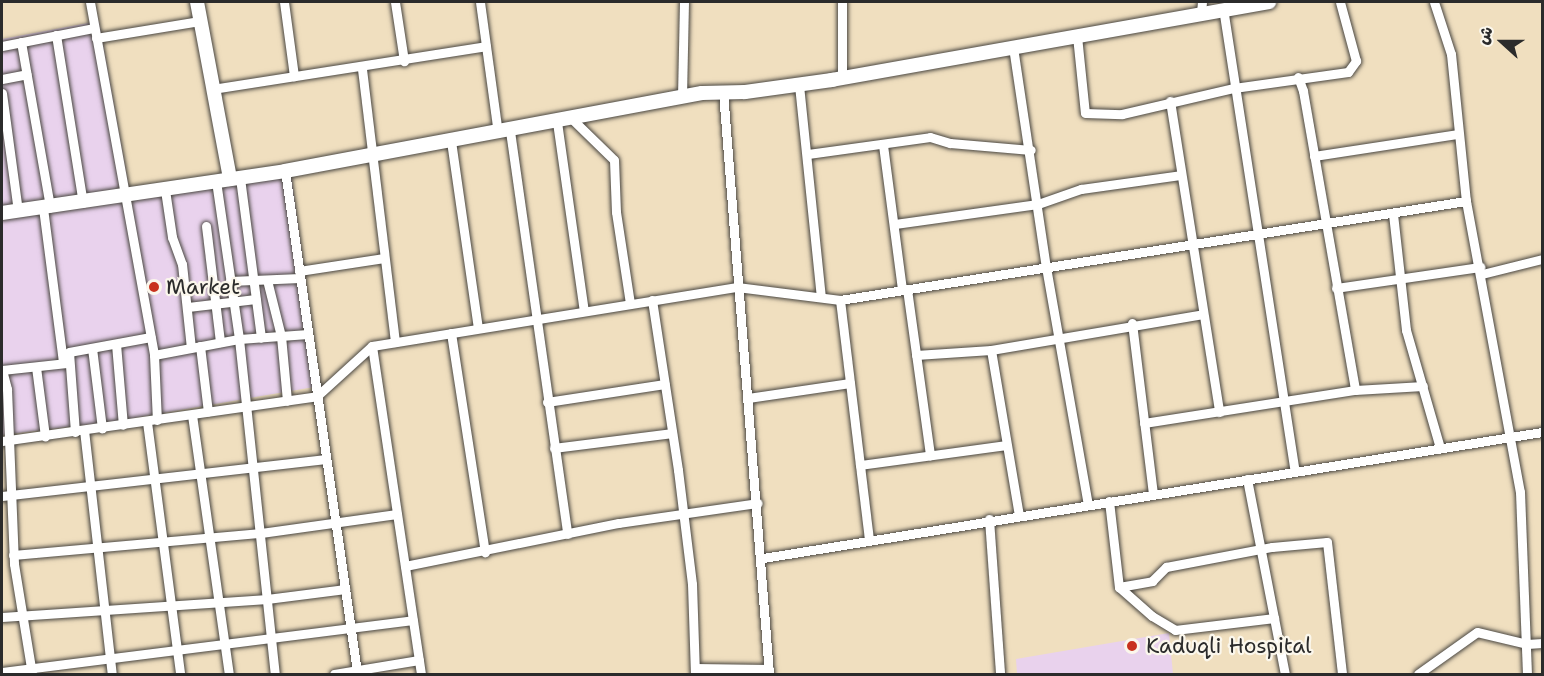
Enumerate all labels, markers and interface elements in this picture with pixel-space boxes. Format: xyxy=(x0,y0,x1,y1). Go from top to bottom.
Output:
north arrow xyxy=(1472,12,1532,72)
text: ش xyxy=(1472,23,1498,47)
place label: Market xyxy=(166,274,240,300)
marker: Market xyxy=(147,280,161,294)
place label: Kaduqli Hospital xyxy=(1146,633,1312,659)
marker: Kaduqli Hospital xyxy=(1123,637,1141,655)

